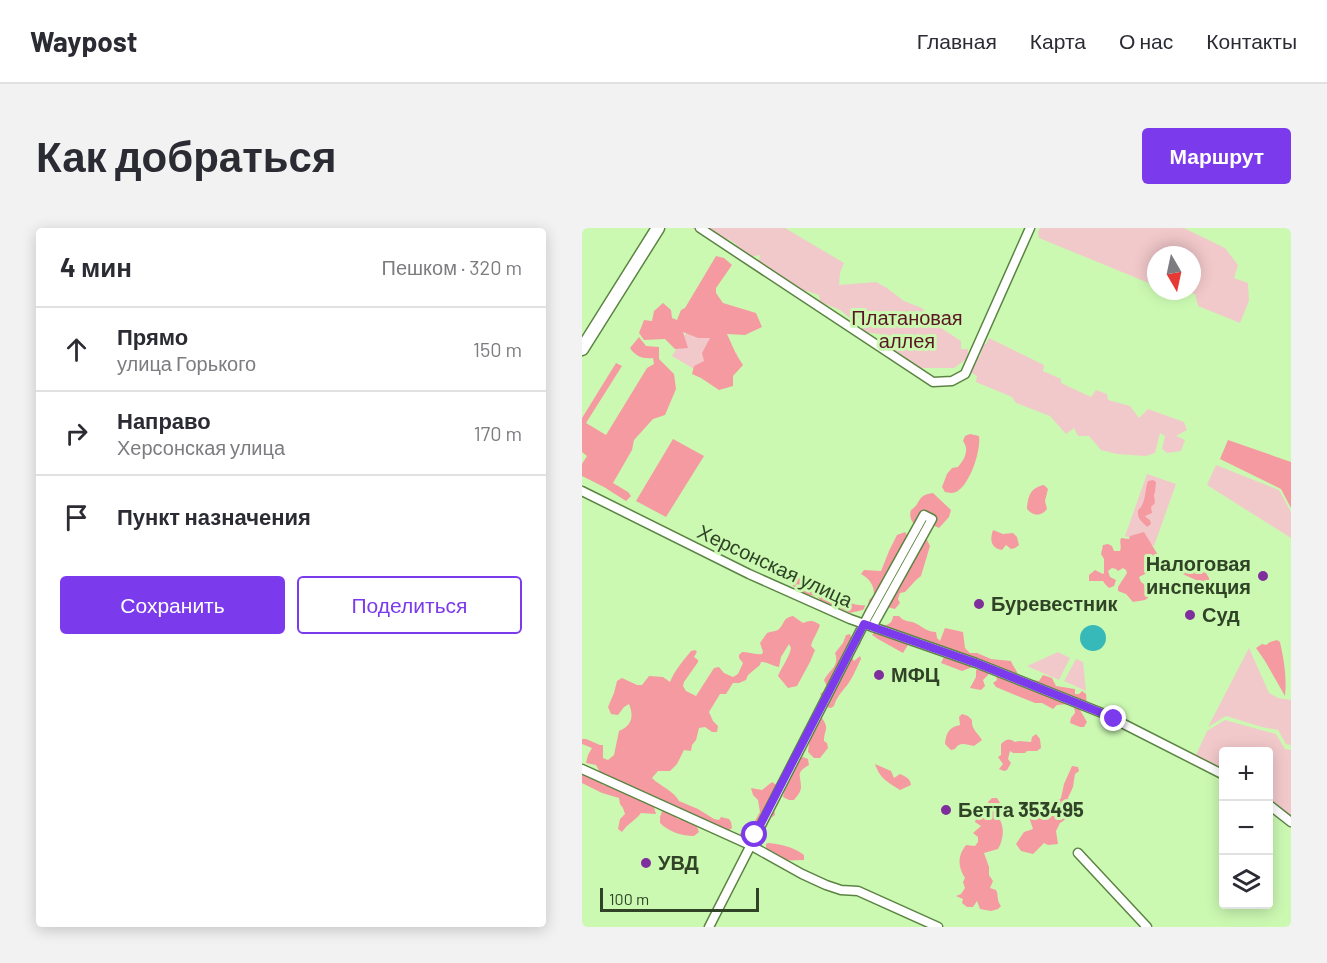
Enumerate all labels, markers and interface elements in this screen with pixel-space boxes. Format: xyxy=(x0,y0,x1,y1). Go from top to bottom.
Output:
text: Waypost xyxy=(30,24,137,58)
text: Главная xyxy=(917,28,997,53)
text: Карта xyxy=(1030,28,1086,53)
text: О нас xyxy=(1119,28,1173,53)
text: Контакты xyxy=(1206,28,1297,53)
button: Маршрут xyxy=(1142,128,1291,184)
text: Как добраться xyxy=(36,130,336,180)
north arrow xyxy=(1147,246,1201,300)
text: 4 мин xyxy=(60,251,132,282)
text: Пешком · 320 m xyxy=(382,255,522,279)
park label: Платановая аллея xyxy=(851,305,963,352)
text: Прямо xyxy=(117,323,188,349)
icon: ahead xyxy=(60,333,93,366)
text: 150 m xyxy=(473,337,522,361)
text: улица Горького xyxy=(117,351,256,375)
text: Направо xyxy=(117,407,211,433)
icon: right xyxy=(60,417,93,450)
text: 170 m xyxy=(474,421,522,445)
text: Херсонская улица xyxy=(117,435,285,459)
icon: arrive xyxy=(60,501,93,534)
text: Пункт назначения xyxy=(117,503,311,529)
street label: Херсонская улица xyxy=(694,519,857,612)
place label: Налоговая инспекция xyxy=(1146,551,1251,598)
marker: Налоговая инспекция xyxy=(1256,569,1270,583)
button: Сохранить xyxy=(60,576,285,634)
button: Поделиться xyxy=(297,576,522,634)
place label: Буревестник xyxy=(991,591,1118,615)
marker: Буревестник xyxy=(972,597,986,611)
place label: Суд xyxy=(1202,602,1240,626)
marker: Суд xyxy=(1183,608,1197,622)
place label: МФЦ xyxy=(891,662,940,686)
marker: МФЦ xyxy=(872,668,886,682)
route end xyxy=(1100,705,1126,731)
map controls xyxy=(1219,747,1273,909)
button: + xyxy=(1219,747,1273,801)
place label: Бетта 353495 xyxy=(958,797,1084,821)
button: − xyxy=(1219,801,1273,855)
marker: Бетта 353495 xyxy=(939,803,953,817)
route start xyxy=(741,821,767,847)
place label: УВД xyxy=(658,850,699,874)
button: layers xyxy=(1219,855,1273,909)
marker: УВД xyxy=(639,856,653,870)
scale bar xyxy=(600,885,759,912)
text: 100 m xyxy=(609,889,649,908)

